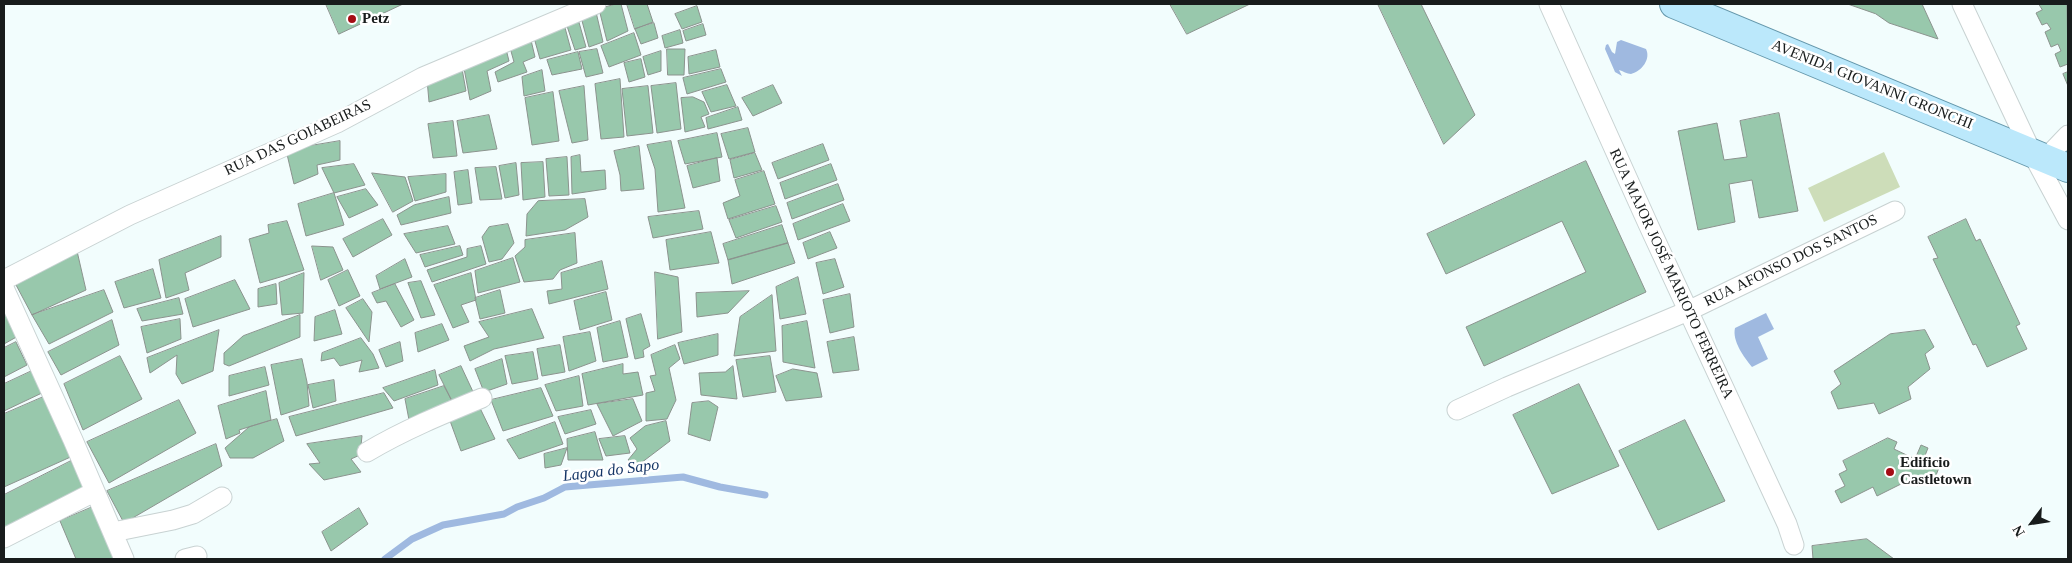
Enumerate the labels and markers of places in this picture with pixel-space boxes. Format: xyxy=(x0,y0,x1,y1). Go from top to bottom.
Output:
place label: Petz xyxy=(362,10,389,28)
marker: Petz xyxy=(346,13,358,25)
place label: Edificio Castletown xyxy=(1900,454,1972,489)
marker: Edificio Castletown xyxy=(1884,466,1896,478)

